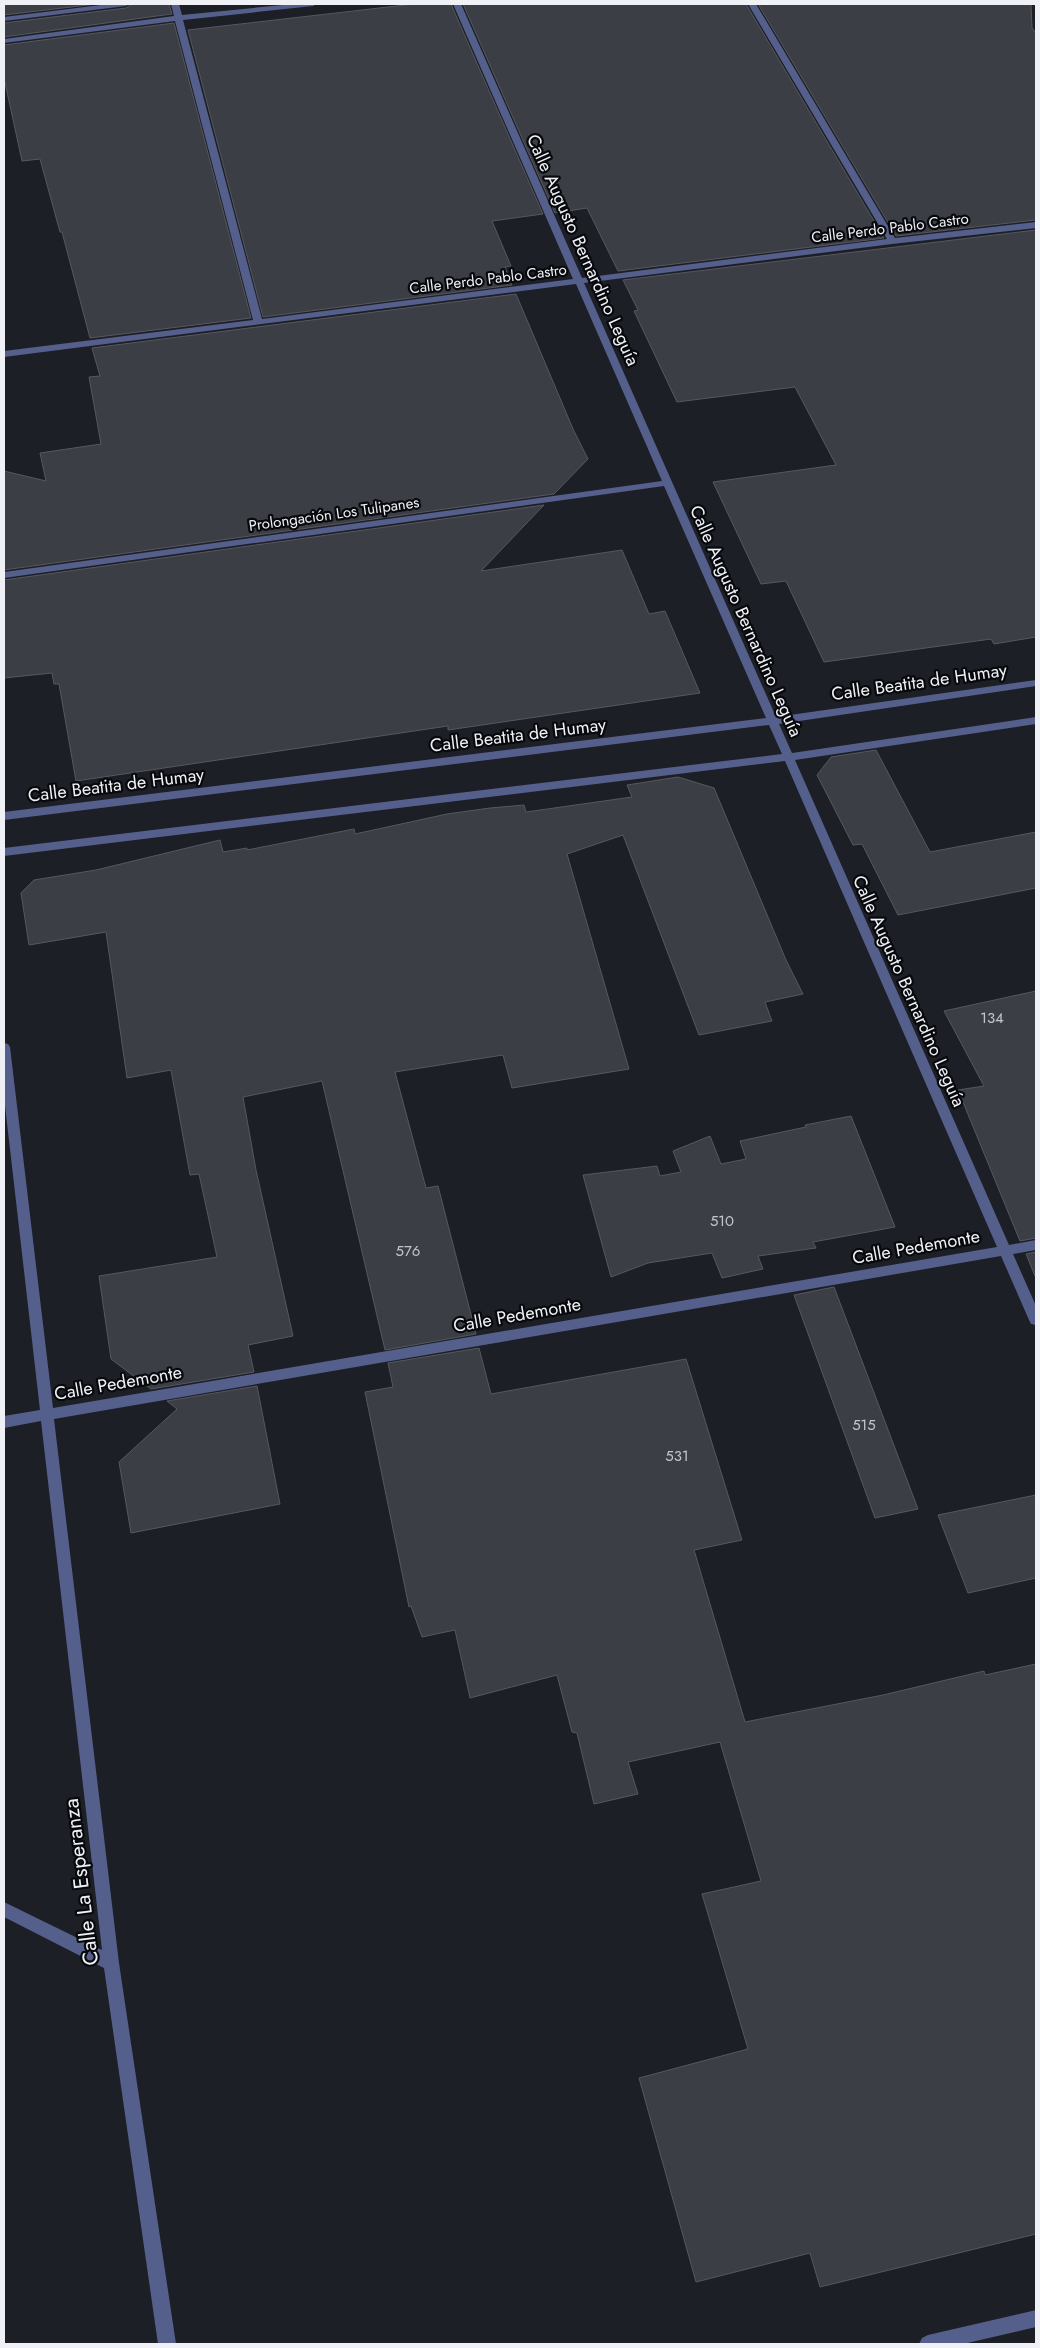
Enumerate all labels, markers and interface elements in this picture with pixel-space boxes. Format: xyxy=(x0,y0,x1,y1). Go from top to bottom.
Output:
street label: Calle Augusto Bernardino Leguía xyxy=(520,130,646,370)
street label: Calle Perdo Pablo Castro xyxy=(810,207,970,249)
street label: Calle Perdo Pablo Castro xyxy=(408,258,568,300)
street label: Prolongación Los Tulipanes xyxy=(247,491,421,537)
street label: Calle Augusto Bernardino Leguía xyxy=(683,501,809,741)
street label: Calle Beatita de Humay xyxy=(830,657,1009,707)
street label: Calle Beatita de Humay xyxy=(429,711,608,759)
street label: Calle Beatita de Humay xyxy=(27,761,206,809)
street label: Calle Augusto Bernardino Leguía xyxy=(846,871,972,1111)
house number: 134 xyxy=(980,1007,1004,1029)
house number: 510 xyxy=(710,1210,734,1232)
street label: Calle Pedemonte xyxy=(850,1223,982,1271)
house number: 576 xyxy=(396,1240,420,1262)
street label: Calle Pedemonte xyxy=(451,1291,583,1339)
street label: Calle Pedemonte xyxy=(52,1359,184,1407)
house number: 515 xyxy=(852,1414,876,1436)
house number: 531 xyxy=(665,1445,689,1467)
street label: Calle La Esperanza xyxy=(56,1797,106,1967)

